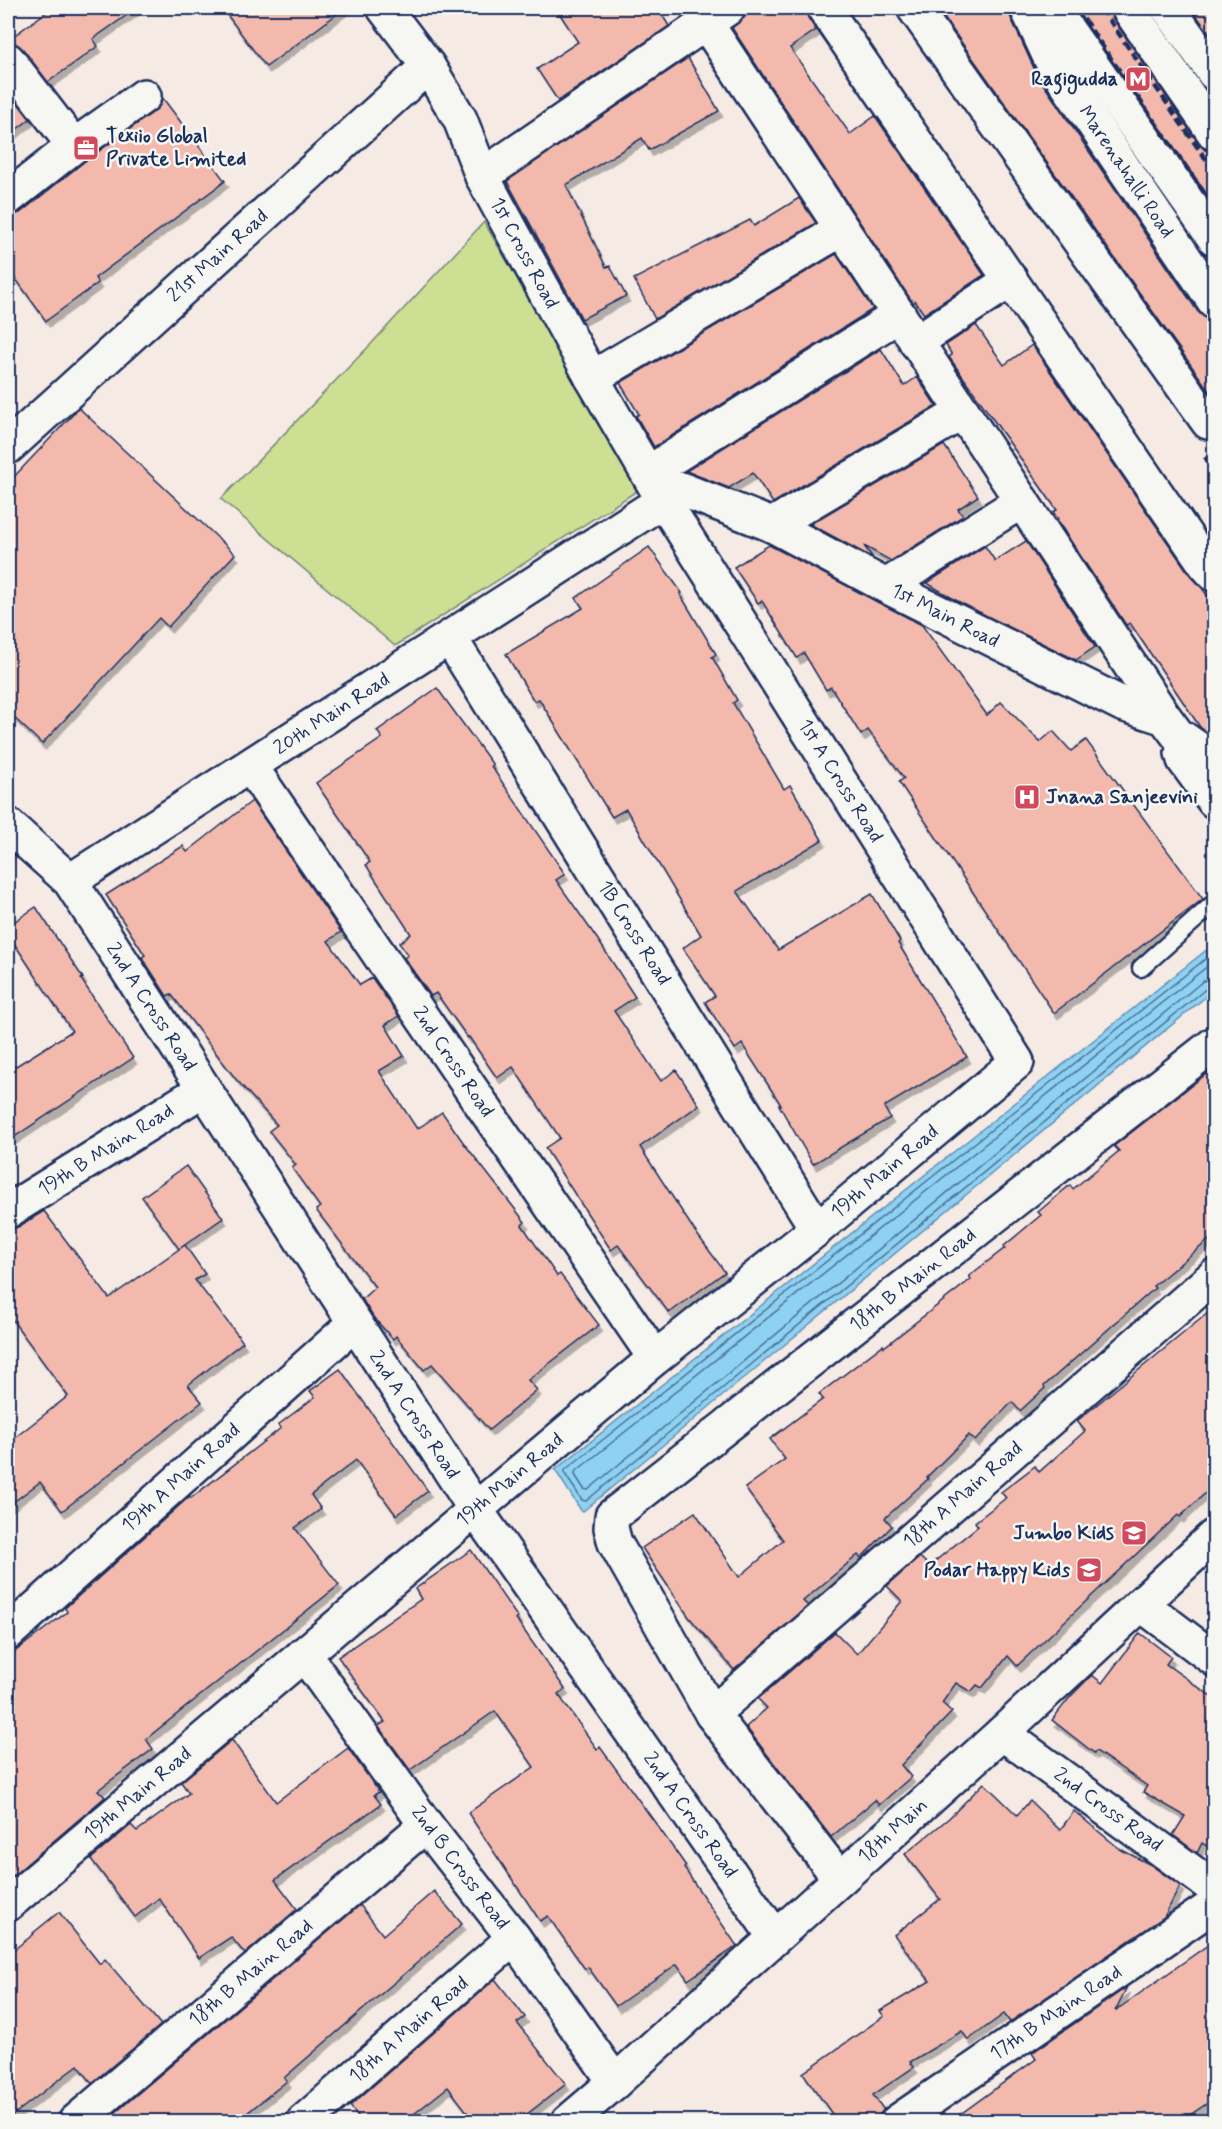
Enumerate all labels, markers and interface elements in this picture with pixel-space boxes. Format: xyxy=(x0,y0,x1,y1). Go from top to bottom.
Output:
metro station icon: Ragigudda xyxy=(1123,64,1153,94)
place label: Ragigudda xyxy=(1031,66,1118,95)
street label: Marenahalli Road xyxy=(1072,100,1180,244)
place label: Texiio Global Private Limited xyxy=(106,123,246,173)
office icon: Texiio Global Private Limited xyxy=(71,133,101,163)
street label: 1st Cross Road xyxy=(483,192,565,314)
street label: 21st Main Road xyxy=(162,203,274,309)
street label: 1st Main Road xyxy=(886,577,1004,655)
street label: 20th Main Road xyxy=(269,666,395,762)
street label: 1st A Cross Road xyxy=(791,714,889,848)
hospital icon: Jnana Sanjeevini xyxy=(1012,782,1042,812)
place label: Jnana Sanjeevini xyxy=(1046,784,1198,811)
street label: 1B Cross Road xyxy=(591,875,677,991)
street label: 2nd A Cross Road xyxy=(99,937,203,1077)
street label: 2nd Cross Road xyxy=(406,1001,500,1123)
street label: 19th B Main Road xyxy=(33,1097,179,1203)
street label: 19th Main Road xyxy=(825,1119,945,1225)
street label: 18th B Main Road xyxy=(844,1222,982,1338)
street label: 2nd A Cross Road xyxy=(362,1345,466,1485)
street label: 19th A Main Road xyxy=(116,1417,246,1539)
street label: 19th Main Road xyxy=(450,1427,570,1533)
street label: 18th A Main Road xyxy=(897,1435,1029,1555)
school or university icon: Jumbo Kids xyxy=(1119,1518,1149,1548)
place label: Jumbo Kids xyxy=(1013,1520,1114,1547)
school or university icon: Podar Happy Kids xyxy=(1074,1555,1104,1585)
place label: Podar Happy Kids xyxy=(924,1557,1070,1584)
street label: 19th Main Road xyxy=(78,1741,198,1847)
street label: 2nd A Cross Road xyxy=(636,1746,744,1884)
street label: 2nd Cross Road xyxy=(1048,1761,1168,1859)
street label: 18th Main xyxy=(852,1792,934,1870)
street label: 2nd B Cross Road xyxy=(405,1801,515,1935)
street label: 18th B Main Road xyxy=(183,1913,319,2033)
street label: 17th B Main Road xyxy=(985,1959,1127,2067)
street label: 18th A Main Road xyxy=(343,1970,475,2090)

